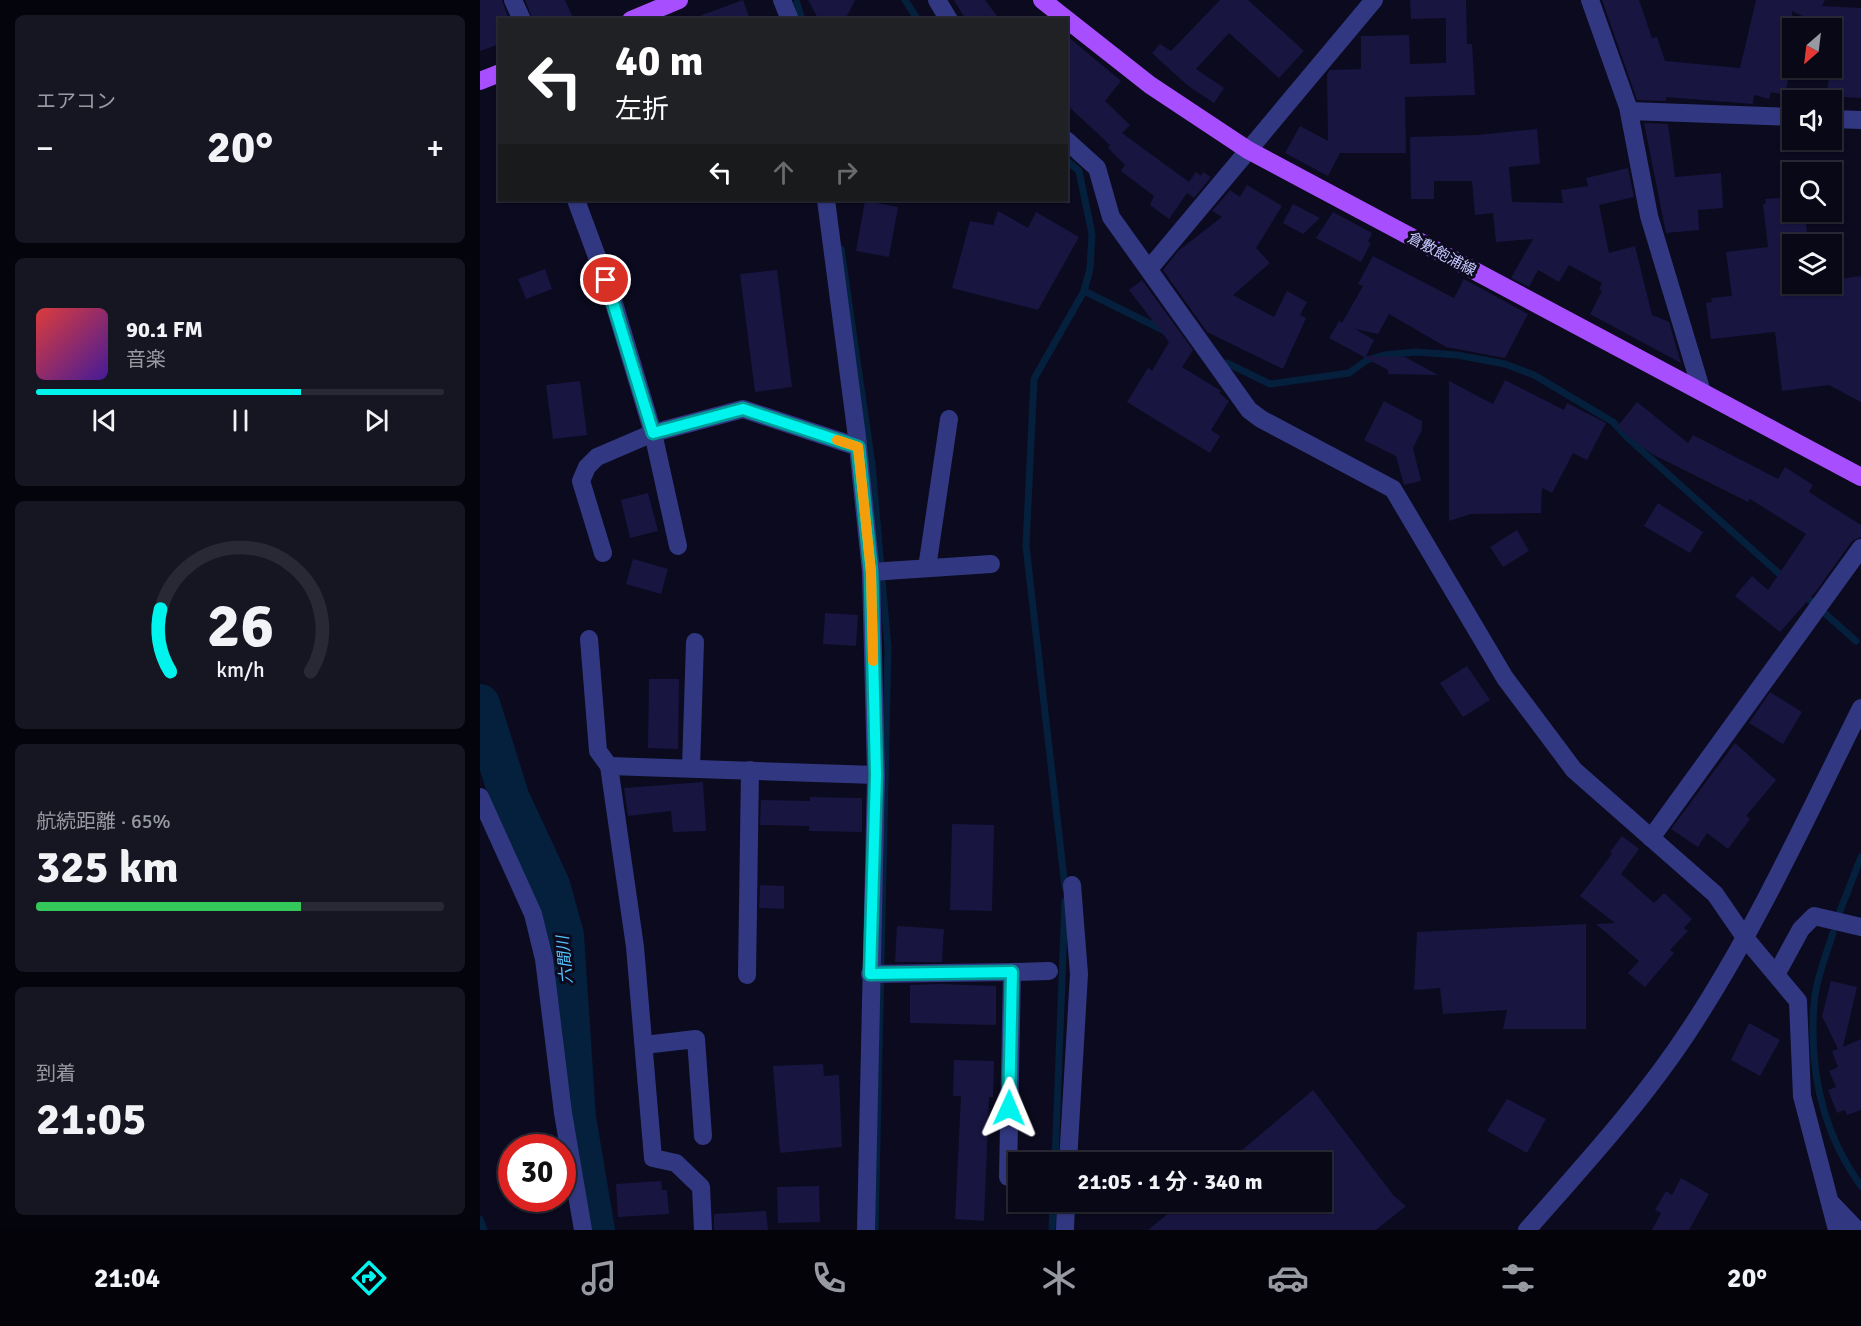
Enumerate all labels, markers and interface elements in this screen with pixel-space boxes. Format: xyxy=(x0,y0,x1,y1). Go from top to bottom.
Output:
north arrow xyxy=(1782,18,1842,78)
map controls xyxy=(1782,18,1842,294)
text: 40 m xyxy=(615,36,704,87)
icon: left xyxy=(516,42,594,120)
text: エアコン xyxy=(36,89,116,114)
button: sound xyxy=(1782,90,1842,150)
text: 左折 xyxy=(615,93,669,126)
text: 20° xyxy=(207,120,273,175)
text: − xyxy=(36,128,54,169)
text: + xyxy=(426,128,444,169)
icon: left xyxy=(704,156,737,189)
icon: ahead xyxy=(767,156,800,189)
icon: right xyxy=(830,156,863,189)
button: search xyxy=(1782,162,1842,222)
street label: 倉敷飽浦線 xyxy=(1405,228,1479,280)
button: layers xyxy=(1782,234,1842,294)
pin xyxy=(580,254,631,305)
icon: arrive xyxy=(589,263,622,296)
text: 90.1 FM xyxy=(126,316,203,343)
text: 音楽 xyxy=(126,347,166,372)
icon: previous xyxy=(88,404,121,437)
icon: pause xyxy=(224,404,257,437)
icon: next xyxy=(360,404,393,437)
text: 26 xyxy=(206,587,274,664)
text: km/h xyxy=(216,657,264,683)
text: 航続距離 · 65% xyxy=(36,809,171,834)
text: 325 km xyxy=(36,840,179,895)
water label: 六間川 xyxy=(553,933,577,985)
text: 到着 xyxy=(36,1061,76,1086)
position arrow xyxy=(977,1076,1041,1140)
text: 21:05 xyxy=(36,1092,146,1147)
speed limit sign: 30 xyxy=(498,1134,576,1212)
text: 21:05 · 1 分 · 340 m xyxy=(1078,1168,1262,1195)
icon: directions xyxy=(348,1257,390,1299)
icon: music xyxy=(578,1257,620,1299)
icon: phone xyxy=(808,1257,850,1299)
icon: climate xyxy=(1038,1257,1080,1299)
icon: car xyxy=(1267,1257,1309,1299)
icon: filters xyxy=(1497,1257,1539,1299)
text: 21:04 xyxy=(94,1262,160,1295)
text: 20° xyxy=(1727,1262,1767,1295)

